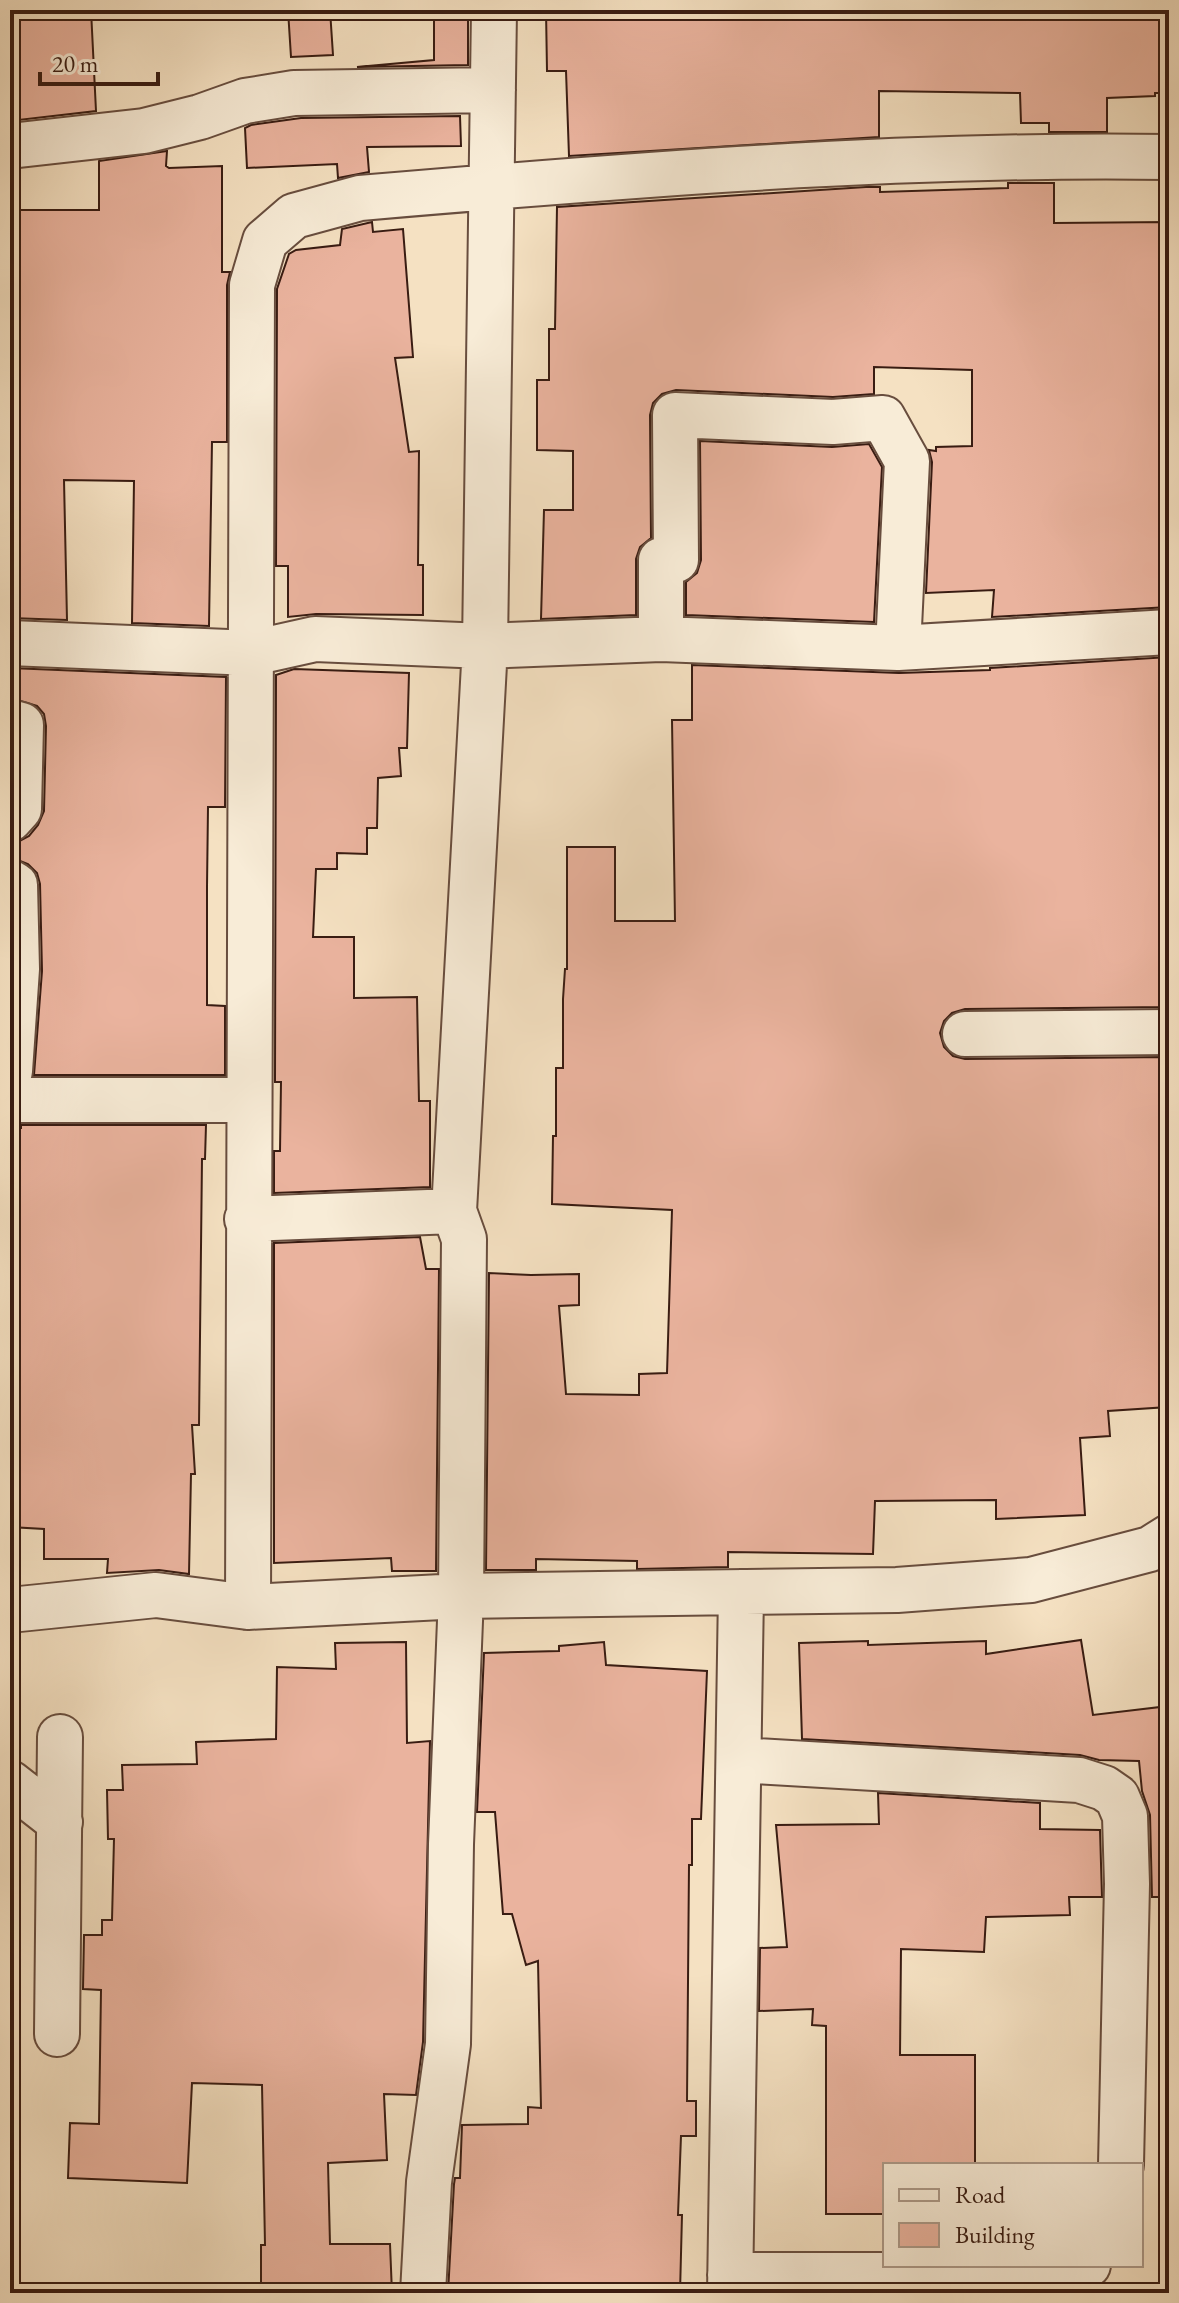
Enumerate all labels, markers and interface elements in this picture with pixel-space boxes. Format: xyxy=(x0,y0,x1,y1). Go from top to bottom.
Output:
scale bar xyxy=(40,36,158,86)
text: 20 m xyxy=(52,48,99,79)
legend xyxy=(883,2163,1143,2267)
text: Road xyxy=(955,2179,1006,2210)
text: Building xyxy=(955,2219,1035,2250)

